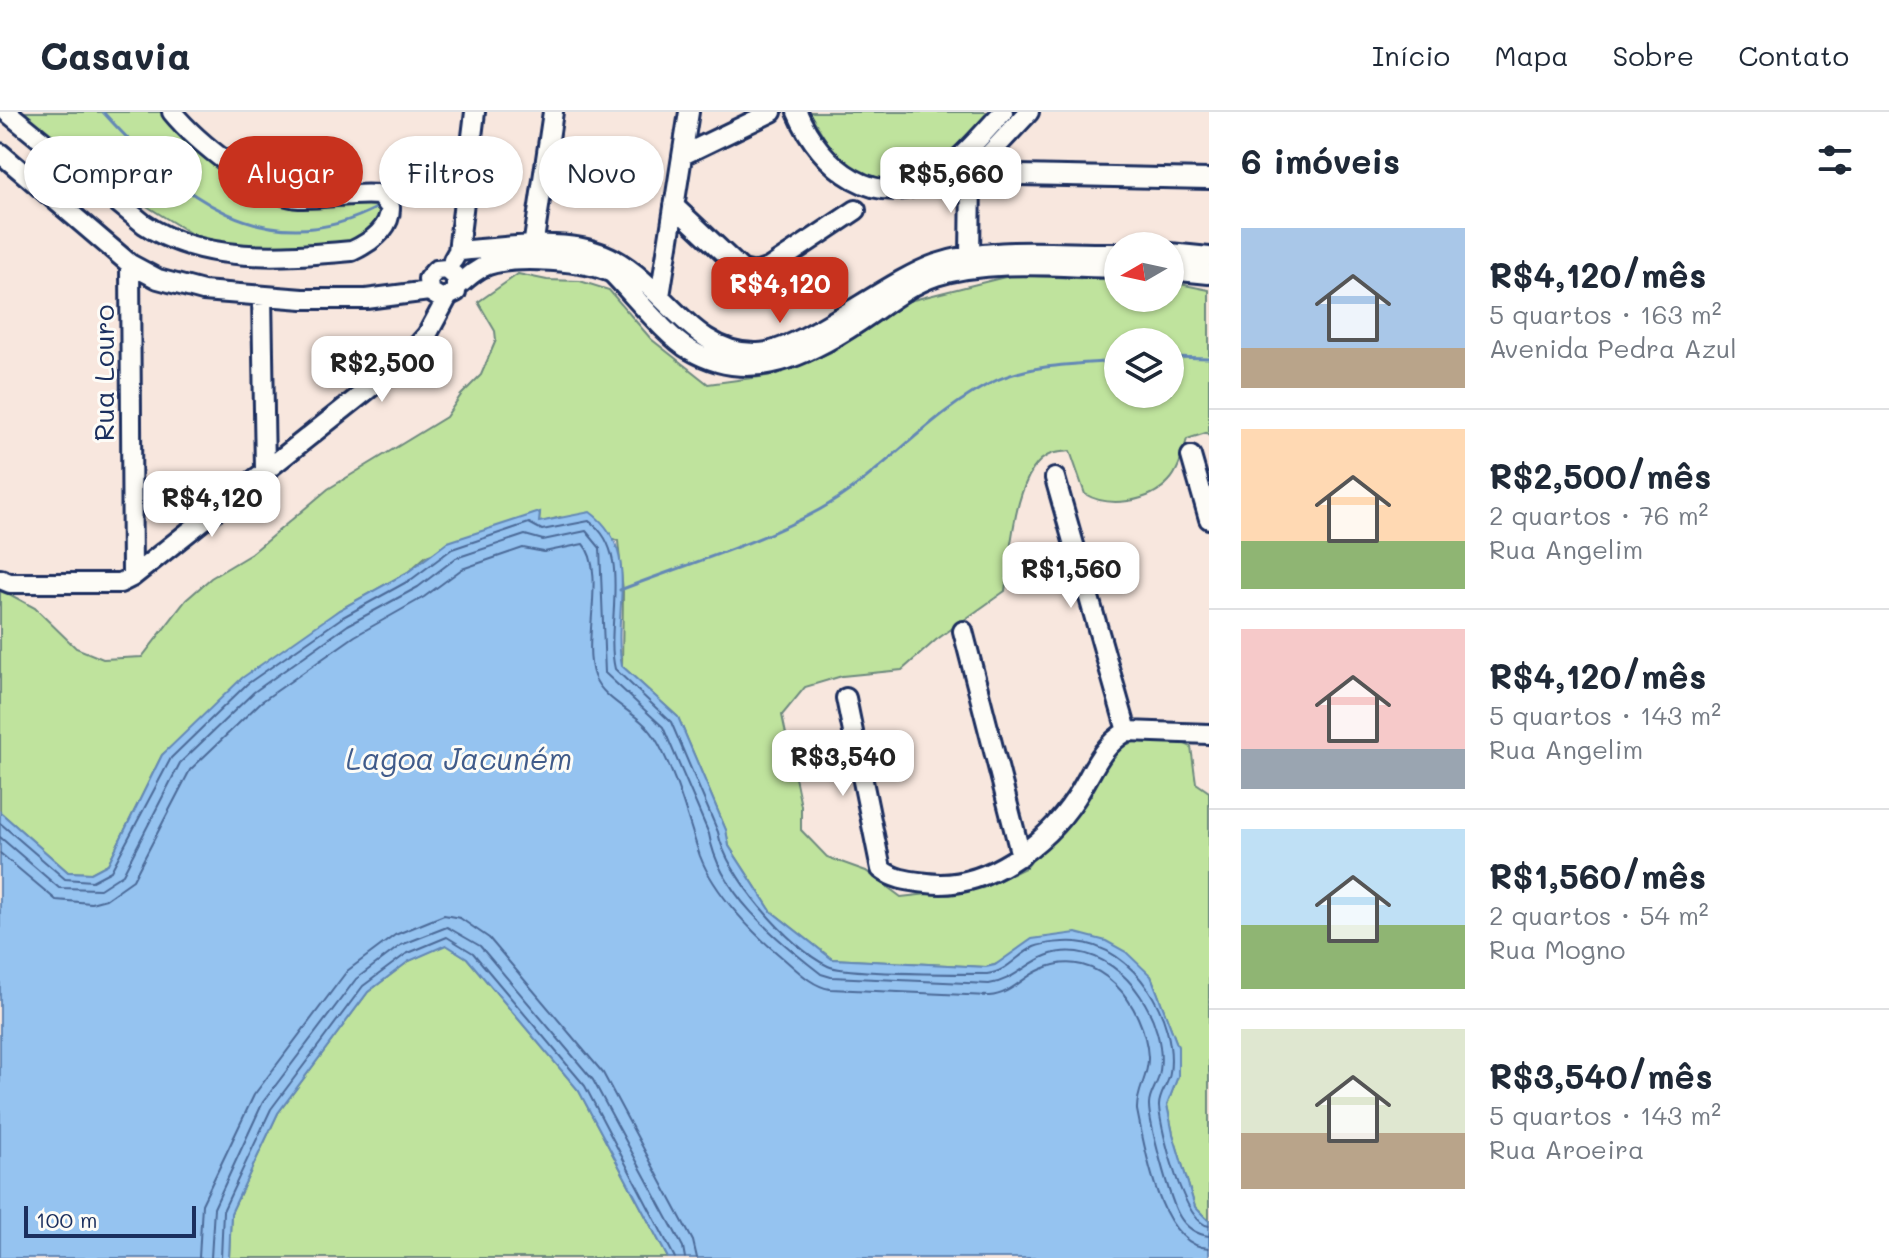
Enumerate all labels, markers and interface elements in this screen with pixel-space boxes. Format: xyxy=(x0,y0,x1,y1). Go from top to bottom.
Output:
text: Casavia xyxy=(40,30,191,80)
text: Início xyxy=(1372,37,1450,73)
text: Mapa xyxy=(1494,37,1569,73)
text: Sobre xyxy=(1613,37,1694,73)
text: Contato xyxy=(1738,37,1849,73)
chip: Comprar xyxy=(24,136,202,208)
chip: Alugar xyxy=(218,136,363,208)
chip: Filtros xyxy=(379,136,523,208)
chip: Novo xyxy=(539,136,664,208)
text: 6 imóveis xyxy=(1241,138,1400,183)
icon: filters xyxy=(1813,138,1857,182)
pin: R$5,660 xyxy=(877,147,1025,215)
text: R$5,660 xyxy=(898,156,1004,190)
north arrow xyxy=(1104,232,1184,312)
map controls xyxy=(1104,232,1184,408)
text: R$4,120/mês xyxy=(1489,252,1706,297)
pin: R$4,120 xyxy=(706,257,854,325)
icon: home xyxy=(1305,260,1401,356)
text: R$4,120 xyxy=(729,266,831,300)
text: 5 quartos · 163 m² xyxy=(1489,297,1722,331)
street label: Rua Louro xyxy=(85,305,121,441)
button: layers xyxy=(1104,328,1184,408)
text: Avenida Pedra Azul xyxy=(1489,331,1737,365)
pin: R$2,500 xyxy=(308,336,456,404)
text: R$2,500 xyxy=(329,345,435,379)
text: R$2,500/mês xyxy=(1489,453,1712,498)
icon: home xyxy=(1305,461,1401,557)
pin: R$4,120 xyxy=(138,471,286,539)
text: R$4,120 xyxy=(161,480,263,514)
text: 2 quartos · 76 m² xyxy=(1489,498,1708,532)
text: Rua Angelim xyxy=(1489,532,1643,566)
pin: R$1,560 xyxy=(997,542,1145,610)
text: R$1,560 xyxy=(1020,551,1122,585)
text: R$4,120/mês xyxy=(1489,653,1706,698)
icon: home xyxy=(1305,661,1401,757)
text: 5 quartos · 143 m² xyxy=(1489,698,1721,732)
pin: R$3,540 xyxy=(769,730,917,798)
text: Rua Angelim xyxy=(1489,732,1643,766)
water label: Lagoa Jacuném xyxy=(346,738,572,778)
text: R$3,540 xyxy=(790,739,896,773)
text: R$1,560/mês xyxy=(1489,853,1706,898)
icon: home xyxy=(1305,861,1401,957)
text: 2 quartos · 54 m² xyxy=(1489,898,1709,932)
text: Rua Mogno xyxy=(1489,932,1625,966)
text: R$3,540/mês xyxy=(1489,1053,1713,1098)
icon: home xyxy=(1305,1061,1401,1157)
text: 5 quartos · 143 m² xyxy=(1489,1098,1721,1132)
text: Rua Aroeira xyxy=(1489,1132,1644,1166)
scale bar xyxy=(24,1202,196,1238)
text: 100 m xyxy=(36,1205,98,1234)

